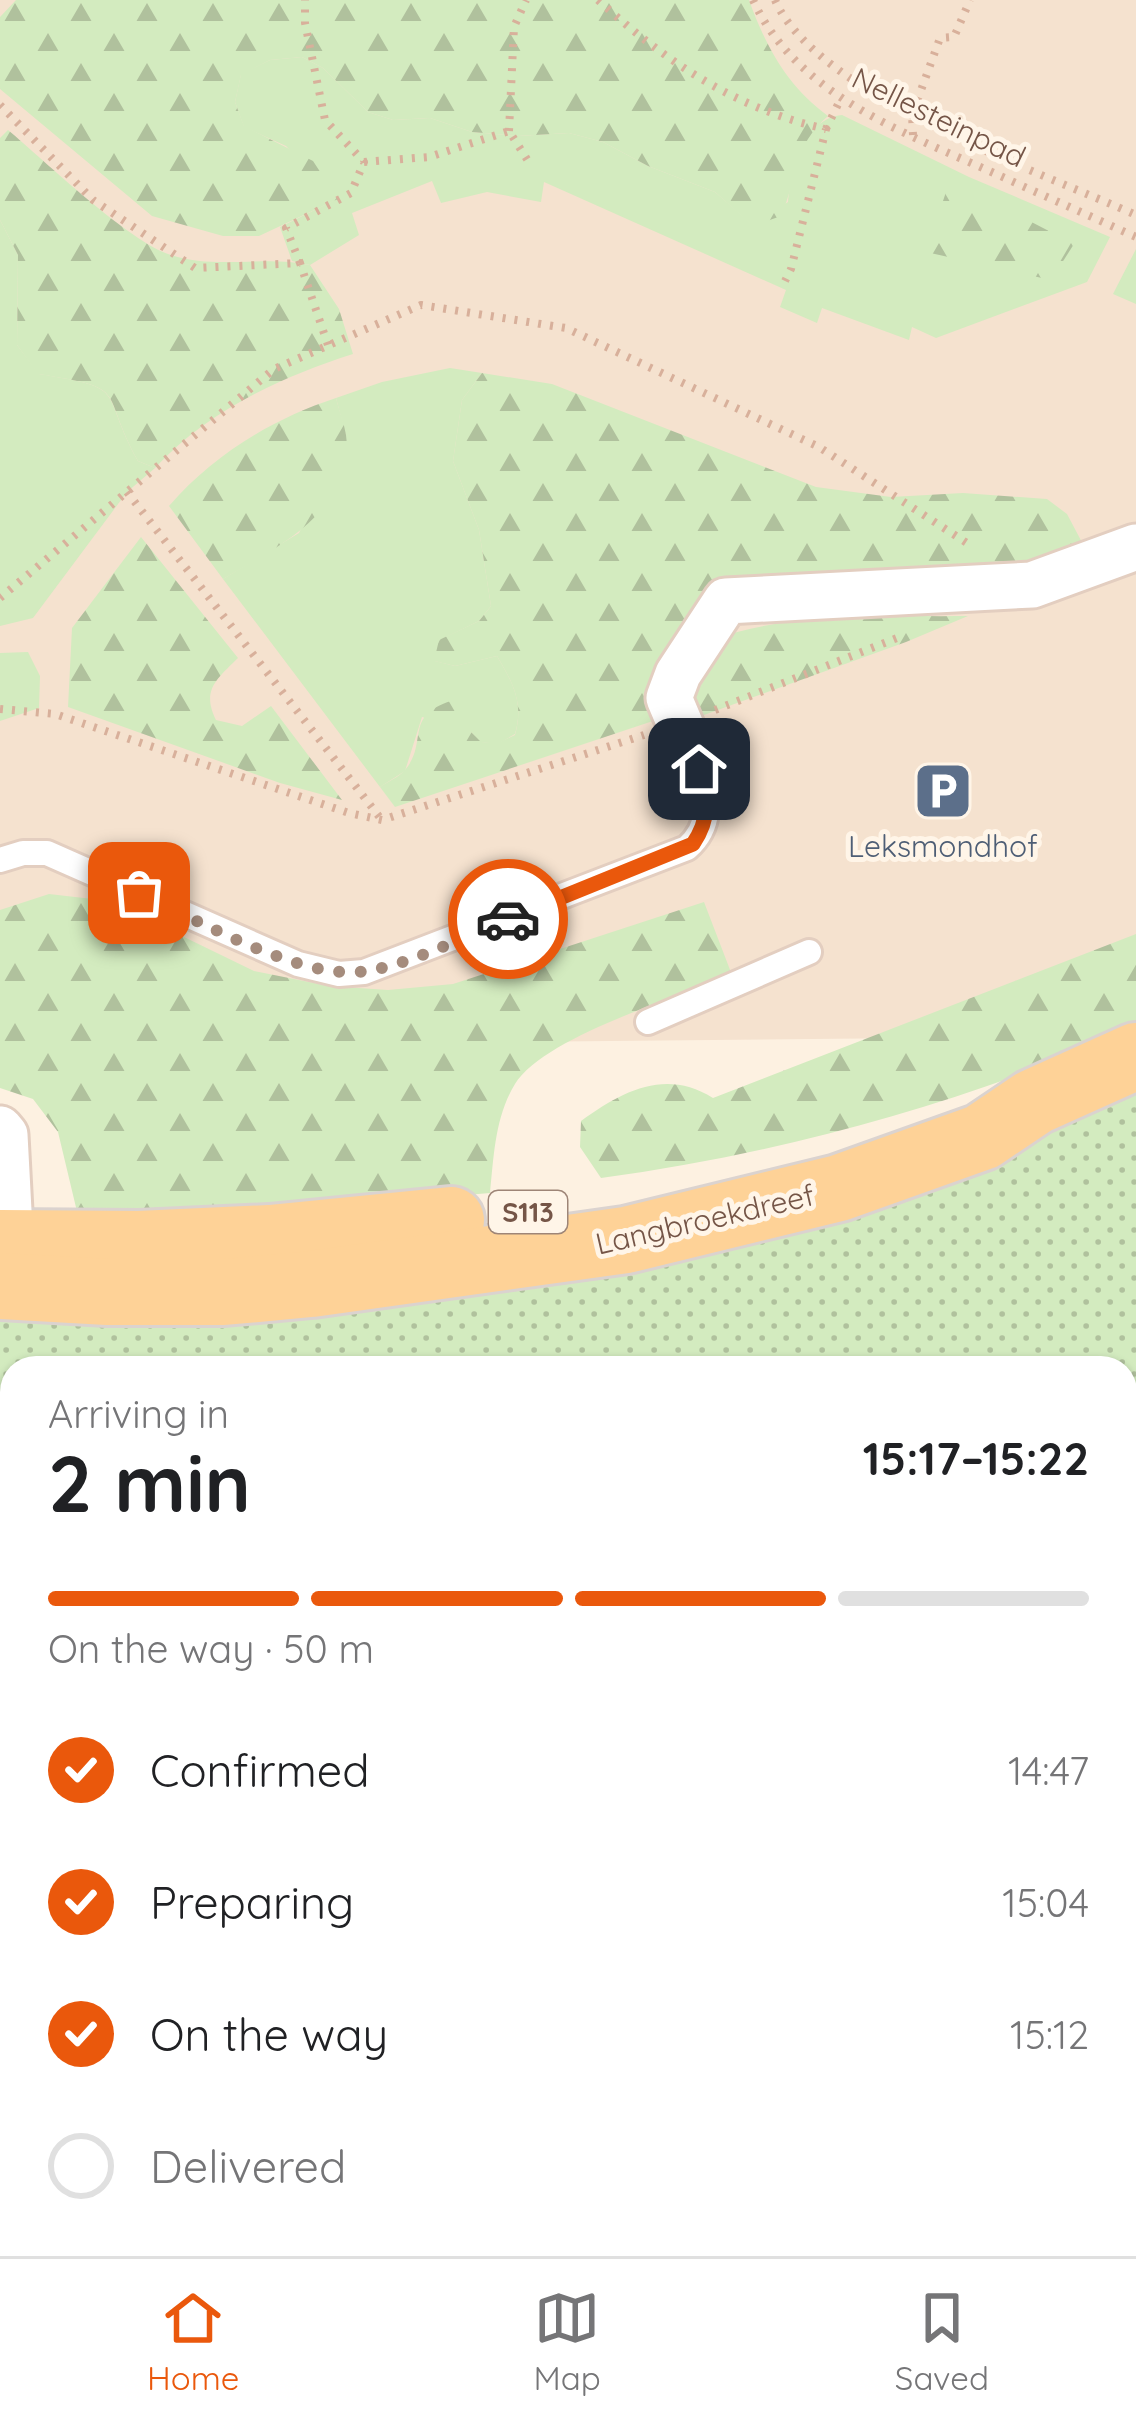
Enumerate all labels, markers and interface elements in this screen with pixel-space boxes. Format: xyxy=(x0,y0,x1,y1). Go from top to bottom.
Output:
street label: Nellesteinpad xyxy=(846,59,1032,175)
pin xyxy=(648,718,750,820)
icon: home xyxy=(666,736,732,802)
parking icon: Leksmondhof xyxy=(912,760,974,822)
place label: Leksmondhof xyxy=(848,827,1038,865)
pin xyxy=(88,842,190,944)
courier xyxy=(448,859,568,979)
icon: bag xyxy=(106,860,172,926)
icon: car xyxy=(475,886,541,952)
street label: Langbroekdreef xyxy=(592,1175,818,1263)
road number: S113 xyxy=(489,1191,567,1233)
text: Arriving in xyxy=(48,1389,229,1438)
text: 15:17–15:22 xyxy=(863,1430,1089,1486)
text: 2 min xyxy=(48,1434,251,1532)
text: On the way · 50 m xyxy=(48,1624,374,1673)
icon: check xyxy=(48,1737,114,1803)
text: Confirmed xyxy=(150,1742,369,1798)
text: 14:47 xyxy=(1008,1746,1089,1795)
icon: check xyxy=(48,1869,114,1935)
text: Preparing xyxy=(150,1874,354,1930)
text: 15:04 xyxy=(1002,1878,1089,1927)
icon: check xyxy=(48,2001,114,2067)
text: On the way xyxy=(150,2006,388,2062)
text: 15:12 xyxy=(1010,2010,1089,2059)
text: Delivered xyxy=(150,2138,346,2194)
tab: Home xyxy=(147,2285,239,2398)
tab: Map xyxy=(534,2285,601,2398)
tab: Saved xyxy=(895,2285,989,2398)

